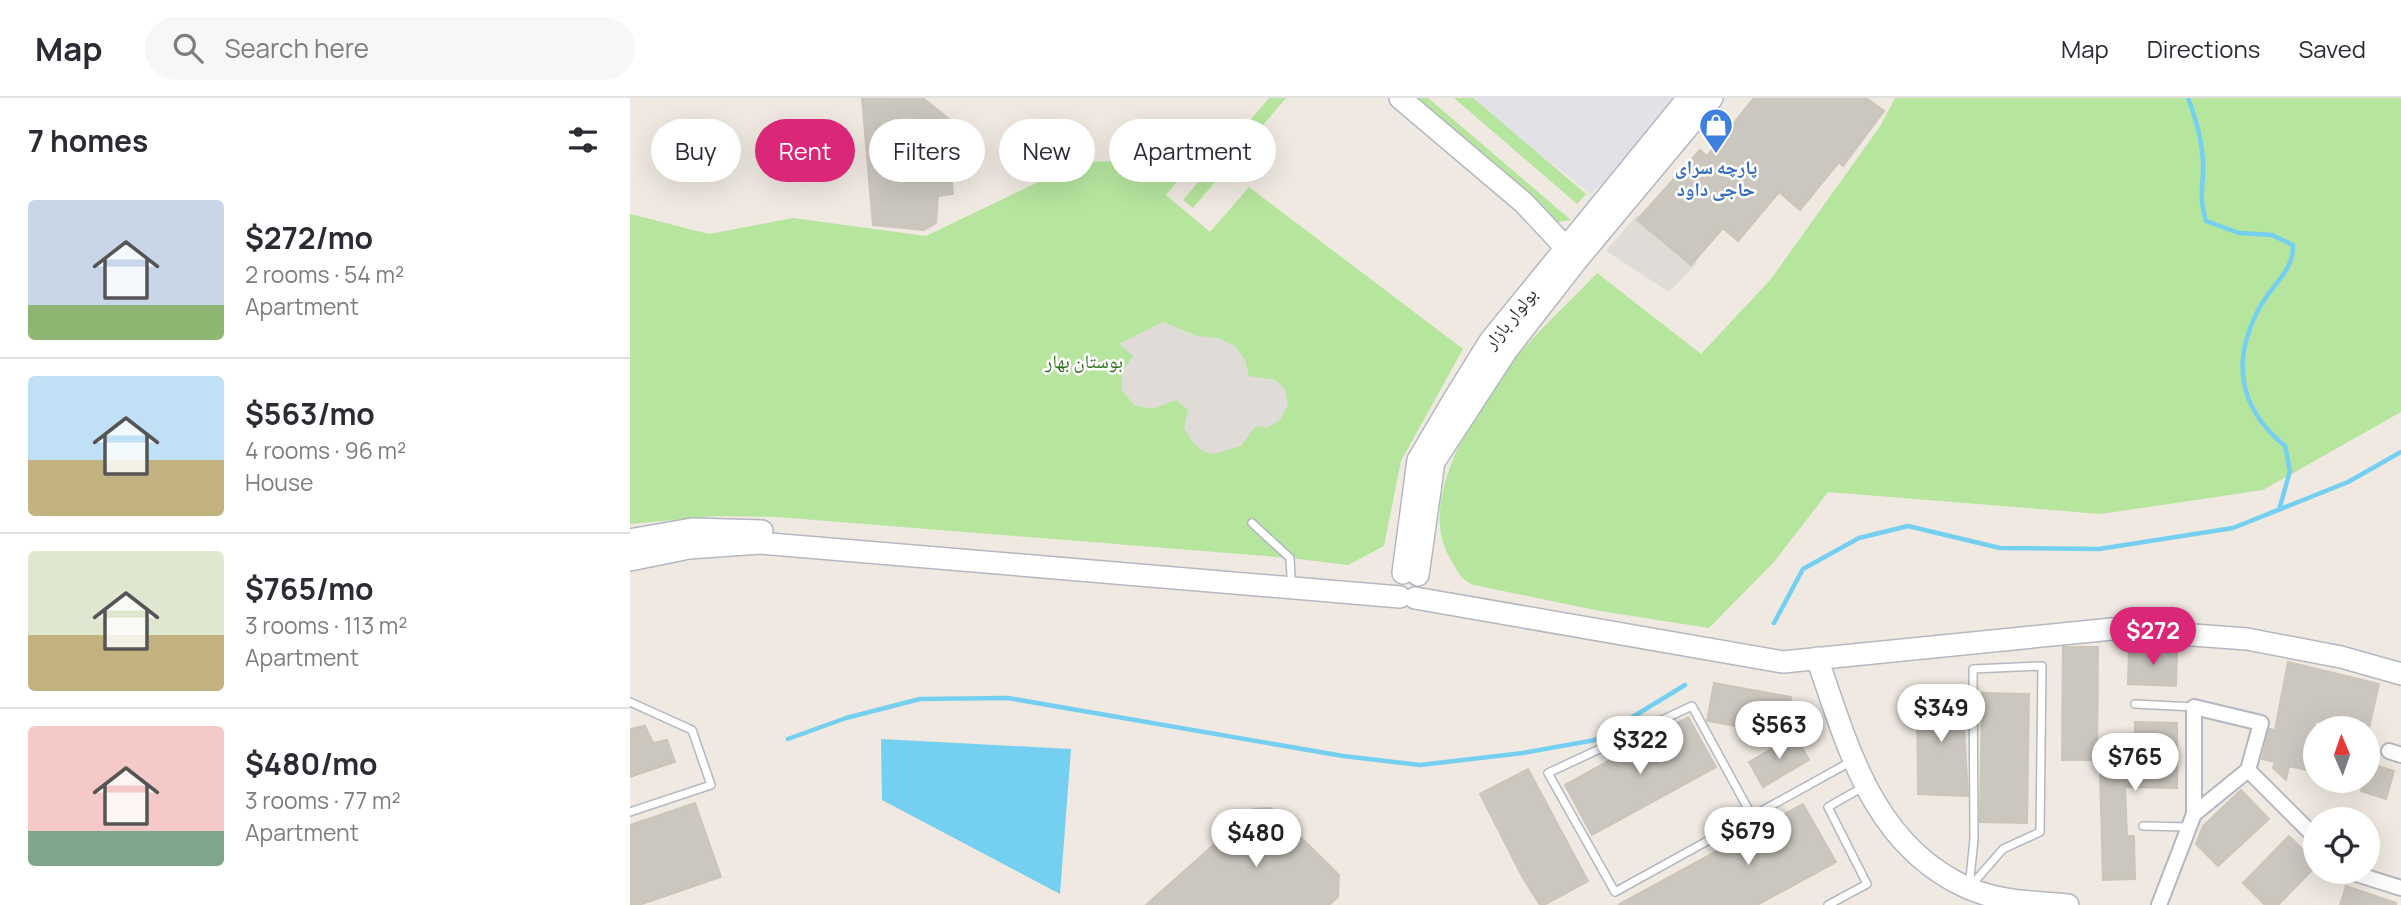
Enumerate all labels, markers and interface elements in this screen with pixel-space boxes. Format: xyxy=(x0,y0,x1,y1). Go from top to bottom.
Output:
search box xyxy=(145,17,635,80)
text: Map xyxy=(35,26,103,71)
icon: search xyxy=(169,29,207,67)
text: Search here xyxy=(225,30,369,66)
text: Map xyxy=(2061,32,2109,65)
text: Directions xyxy=(2147,32,2260,65)
text: Saved xyxy=(2298,32,2366,65)
shop icon: پارچه سرای حاجی داود xyxy=(1697,106,1735,155)
chip: Buy xyxy=(651,119,741,182)
chip: Rent xyxy=(755,119,855,182)
chip: Filters xyxy=(869,119,985,182)
chip: New xyxy=(999,119,1095,182)
chip: Apartment xyxy=(1109,119,1276,182)
text: 7 homes xyxy=(28,120,148,161)
icon: filters xyxy=(564,121,602,159)
place label: پارچه سرای حاجی داود xyxy=(1675,154,1757,202)
text: $272/mo xyxy=(245,217,373,258)
icon: home xyxy=(84,228,168,312)
text: 2 rooms · 54 m² xyxy=(245,258,404,290)
street label: بولوار بازار xyxy=(1477,282,1543,355)
text: Apartment xyxy=(245,290,359,322)
park label: بوستان بهار xyxy=(1044,348,1123,374)
text: $563/mo xyxy=(245,393,375,434)
icon: home xyxy=(84,404,168,488)
text: 4 rooms · 96 m² xyxy=(245,434,406,466)
text: House xyxy=(245,466,314,498)
text: $765/mo xyxy=(245,568,373,609)
icon: home xyxy=(84,579,168,663)
pin: $272 xyxy=(2112,608,2194,667)
text: 3 rooms · 113 m² xyxy=(245,609,408,641)
text: $272 xyxy=(2126,614,2180,646)
text: Apartment xyxy=(245,641,359,673)
pin: $349 xyxy=(1900,684,1982,744)
text: $349 xyxy=(1913,691,1969,723)
pin: $563 xyxy=(1738,702,1820,761)
text: $563 xyxy=(1751,708,1807,740)
pin: $322 xyxy=(1599,716,1681,776)
north arrow xyxy=(2303,716,2380,793)
map controls xyxy=(2303,716,2380,884)
text: $322 xyxy=(1612,723,1668,755)
pin: $765 xyxy=(2094,734,2176,793)
text: $765 xyxy=(2108,740,2162,772)
text: $480/mo xyxy=(245,743,378,784)
icon: home xyxy=(84,754,168,838)
text: 3 rooms · 77 m² xyxy=(245,784,401,816)
button: locate xyxy=(2303,807,2380,884)
pin: $679 xyxy=(1707,808,1789,867)
pin: $480 xyxy=(1215,810,1297,869)
text: $679 xyxy=(1720,814,1776,846)
text: Apartment xyxy=(245,816,359,848)
text: $480 xyxy=(1227,816,1285,848)

